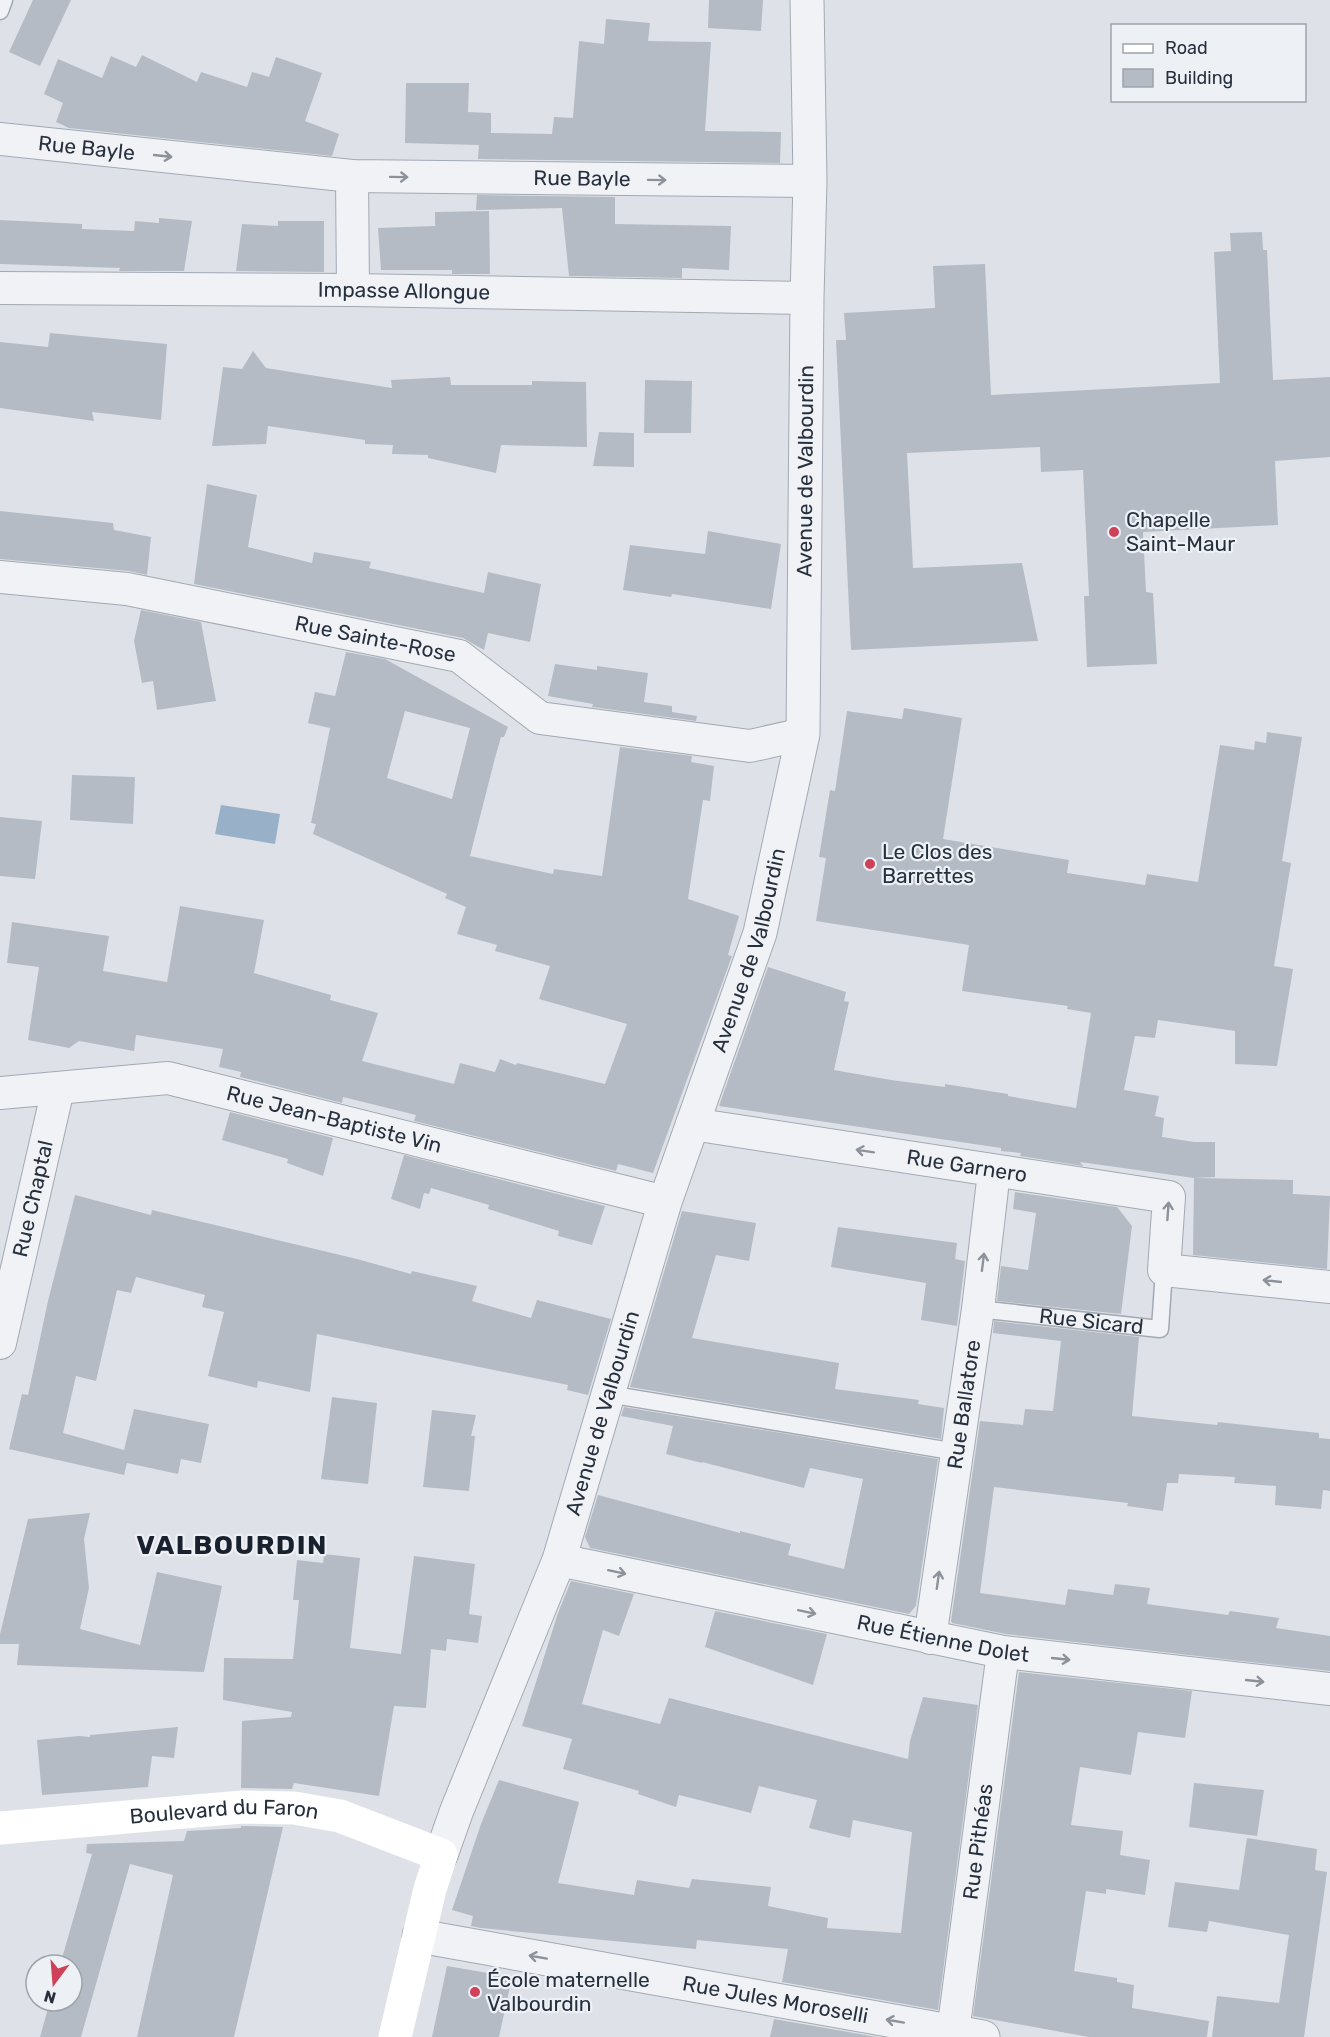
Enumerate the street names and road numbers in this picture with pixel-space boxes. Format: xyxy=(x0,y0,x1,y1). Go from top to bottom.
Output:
street label: Rue Bayle xyxy=(37,130,136,165)
street label: Rue Bayle xyxy=(533,165,631,191)
street label: Impasse Allongue xyxy=(318,277,490,304)
street label: Avenue de Valbourdin xyxy=(791,365,818,577)
street label: Rue Sainte-Rose xyxy=(293,610,458,667)
street label: Avenue de Valbourdin xyxy=(706,846,790,1055)
street label: Rue Jean-Baptiste Vin xyxy=(224,1080,445,1158)
street label: Rue Chaptal xyxy=(7,1138,58,1259)
street label: Rue Garnero xyxy=(905,1144,1029,1187)
street label: Rue Sicard xyxy=(1038,1303,1145,1339)
street label: Avenue de Valbourdin xyxy=(560,1308,644,1518)
street label: Rue Ballatore xyxy=(942,1338,985,1471)
street label: Rue Étienne Dolet xyxy=(855,1609,1030,1667)
street label: Rue Pithéas xyxy=(958,1782,998,1901)
street label: Boulevard du Faron xyxy=(129,1794,321,1829)
street label: Rue Jules Moroselli xyxy=(681,1970,870,2028)

